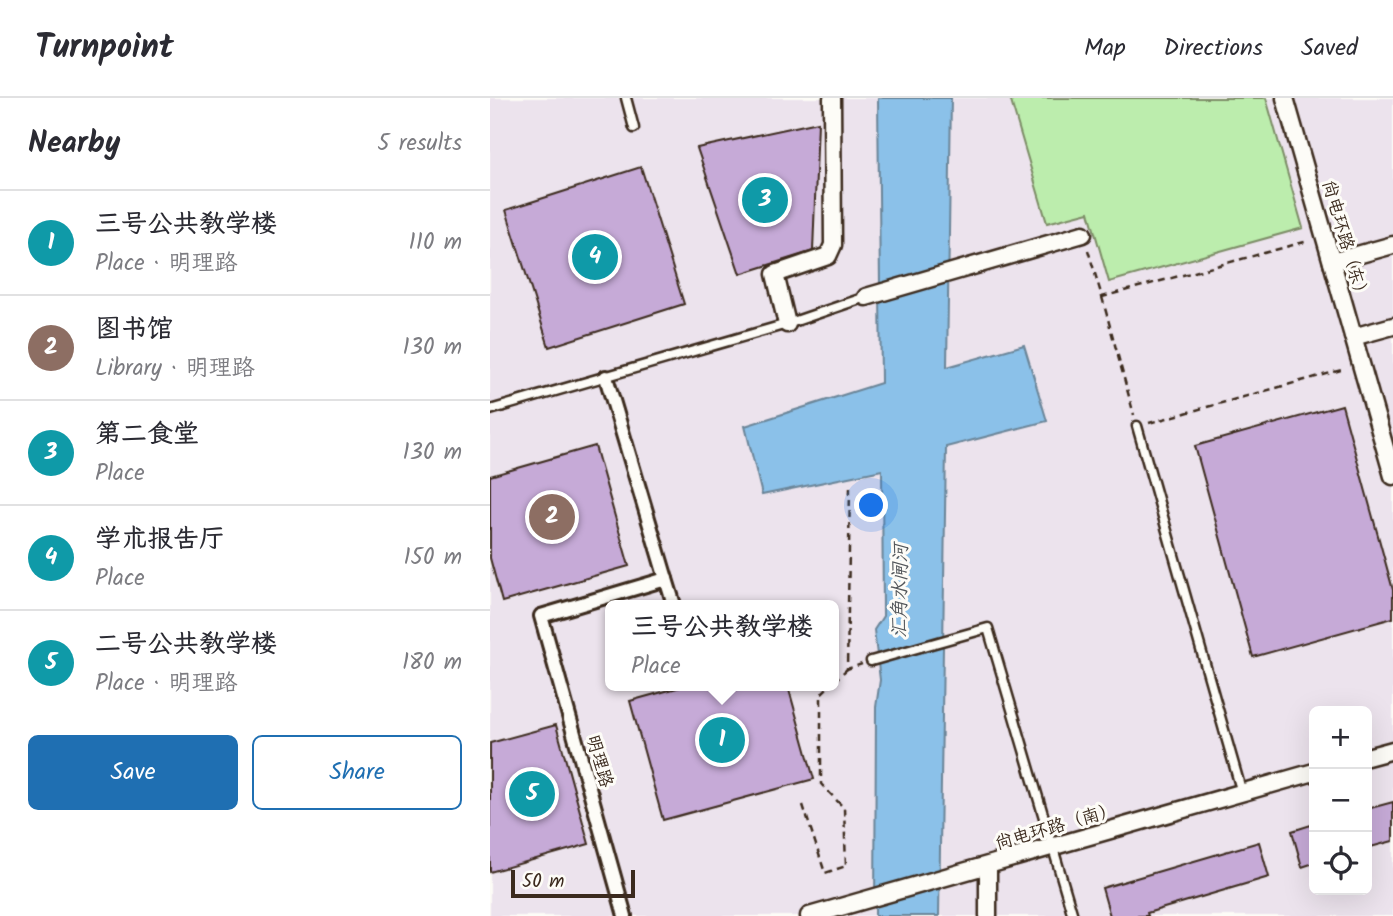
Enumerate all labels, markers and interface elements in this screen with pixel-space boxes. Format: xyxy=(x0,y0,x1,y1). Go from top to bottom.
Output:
text: Turnpoint xyxy=(35,22,174,75)
text: Map xyxy=(1084,29,1126,68)
text: Directions xyxy=(1164,29,1263,68)
text: Saved xyxy=(1301,29,1358,68)
text: Nearby xyxy=(28,120,120,168)
text: 5 results xyxy=(377,126,462,162)
pin: 3 xyxy=(742,174,788,226)
street label: 尚电环路（东） xyxy=(1313,177,1376,306)
text: 三号公共教学楼 xyxy=(95,204,277,246)
text: 1 xyxy=(48,225,54,261)
text: 110 m xyxy=(409,225,462,261)
pin: 4 xyxy=(572,231,618,283)
text: Place · 明理路 xyxy=(95,246,237,282)
text: 图书馆 xyxy=(95,309,173,351)
text: 2 xyxy=(44,330,58,366)
text: 130 m xyxy=(403,330,462,366)
text: Library · 明理路 xyxy=(95,351,255,387)
text: 第二食堂 xyxy=(95,414,199,456)
text: 3 xyxy=(45,435,57,471)
text: 130 m xyxy=(403,435,462,471)
text: Place xyxy=(95,456,145,492)
your location xyxy=(854,488,888,522)
pin: 2 xyxy=(529,491,575,543)
text: 学术报告厅 xyxy=(95,519,225,561)
text: 4 xyxy=(45,540,57,576)
text: 150 m xyxy=(403,540,462,576)
water label: 汇角水闸河 xyxy=(885,540,917,639)
text: Place xyxy=(95,561,145,597)
popup xyxy=(605,600,839,691)
text: 三号公共教学楼 xyxy=(631,607,813,649)
text: 二号公共教学楼 xyxy=(95,624,277,666)
text: 5 xyxy=(45,645,57,681)
text: 180 m xyxy=(402,645,462,681)
text: Place xyxy=(631,649,680,685)
text: Place · 明理路 xyxy=(95,666,237,702)
map controls xyxy=(1309,706,1372,895)
button: + xyxy=(1309,706,1372,769)
pin: 1 xyxy=(699,714,745,766)
street label: 明理路 xyxy=(577,731,620,791)
button: Save xyxy=(28,735,238,810)
button: Share xyxy=(252,735,462,810)
pin: 5 xyxy=(509,768,555,820)
button: − xyxy=(1309,769,1372,832)
street label: 尚电环路（南） xyxy=(992,796,1121,859)
button: locate xyxy=(1309,832,1372,895)
scale bar xyxy=(511,867,635,899)
text: 50 m xyxy=(522,867,564,897)

